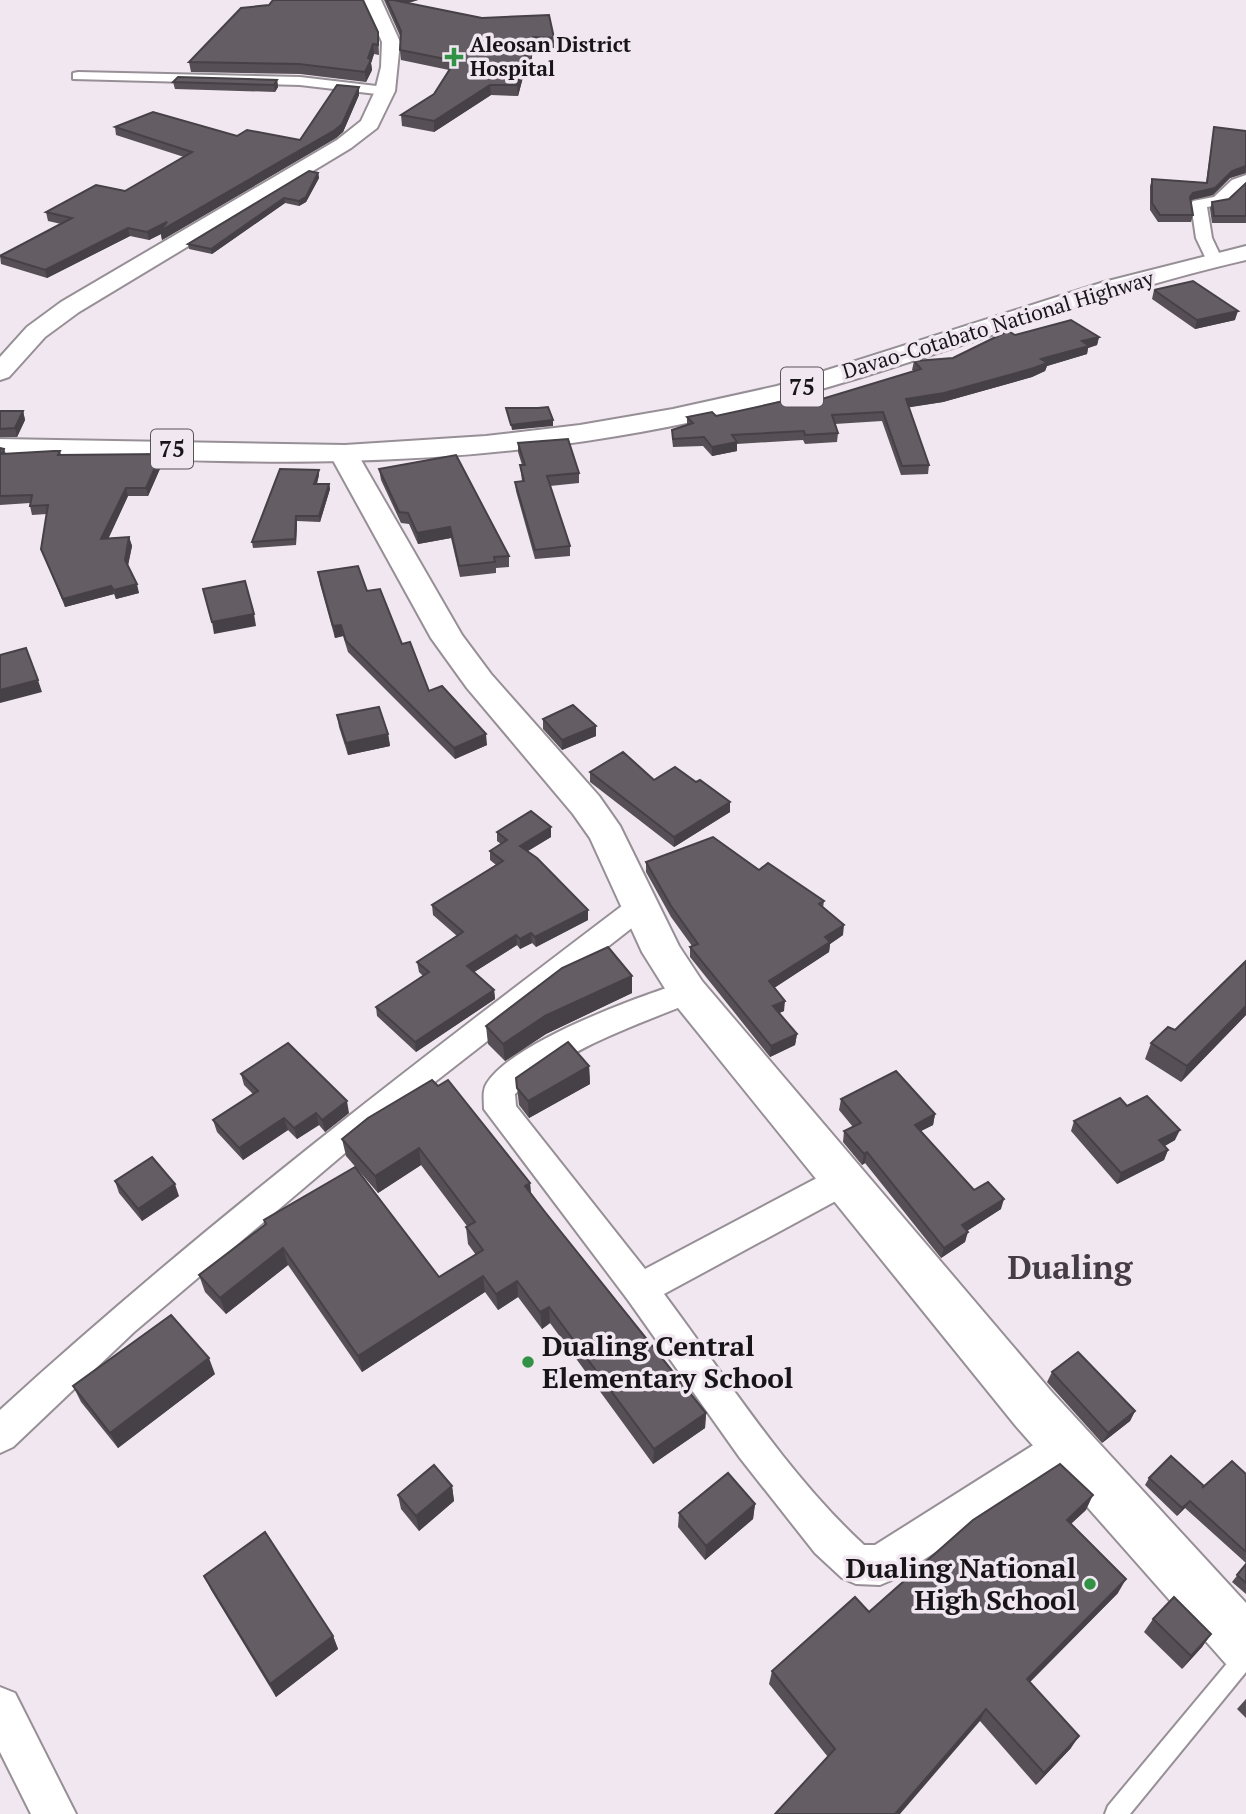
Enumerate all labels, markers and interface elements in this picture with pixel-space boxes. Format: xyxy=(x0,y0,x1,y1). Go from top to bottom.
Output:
place label: Aleosan District Hospital xyxy=(470,30,632,82)
marker: Aleosan District Hospital xyxy=(444,47,464,67)
street label: Davao-Cotabato National Highway xyxy=(839,263,1157,385)
road number: 75 xyxy=(781,368,823,406)
road number: 75 xyxy=(151,430,193,468)
district label: Dualing xyxy=(1008,1245,1134,1288)
place label: Dualing Central Elementary School xyxy=(542,1327,793,1396)
marker: Dualing Central Elementary School xyxy=(520,1354,536,1370)
place label: Dualing National High School xyxy=(846,1549,1076,1618)
marker: Dualing National High School xyxy=(1082,1576,1098,1592)

